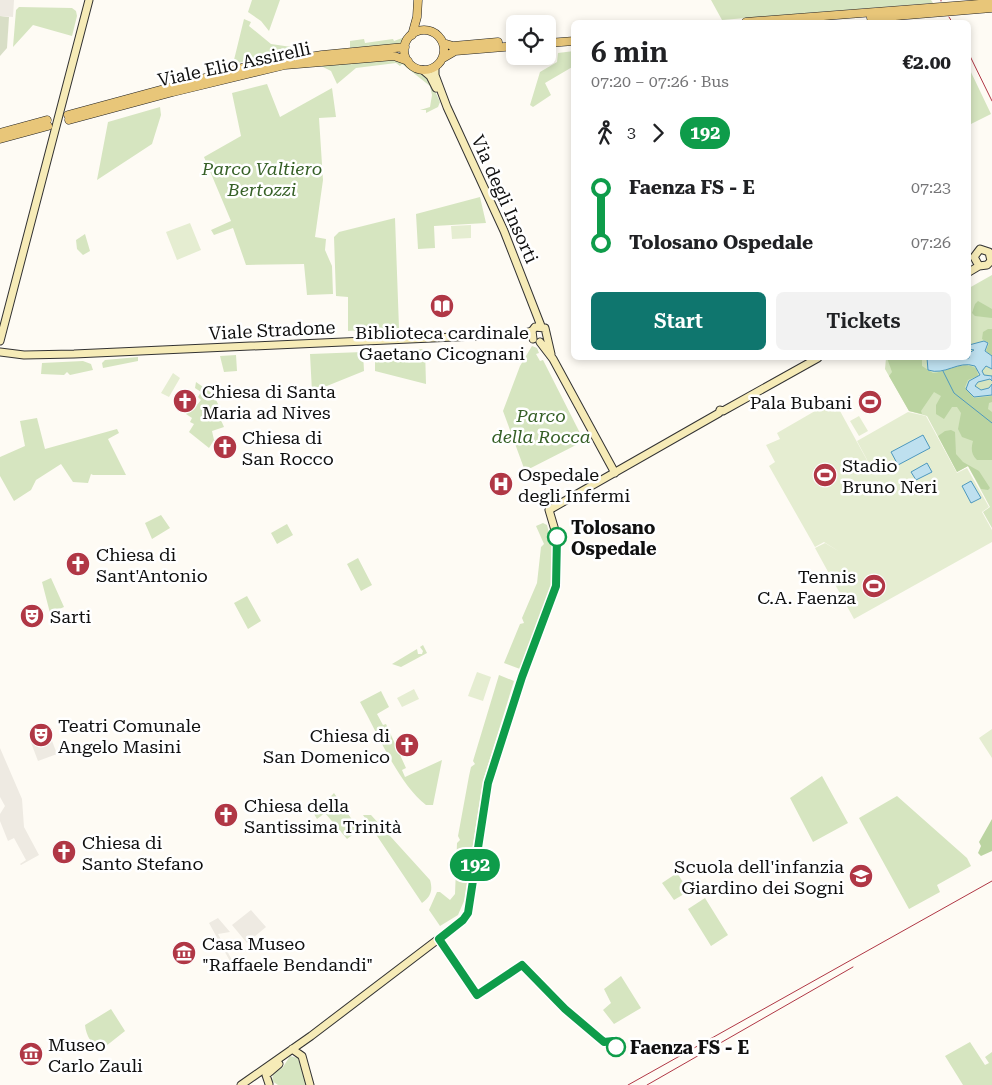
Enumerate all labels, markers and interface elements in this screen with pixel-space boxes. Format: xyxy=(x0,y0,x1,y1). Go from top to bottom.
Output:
map controls xyxy=(506,15,556,65)
button: locate xyxy=(506,15,556,65)
text: 6 min xyxy=(591,36,668,69)
street label: Viale Elio Assirelli xyxy=(156,37,313,90)
text: €2.00 xyxy=(902,51,951,74)
text: 07:20 – 07:26 · Bus xyxy=(591,72,729,91)
icon: walk xyxy=(591,119,619,147)
icon: forward xyxy=(644,119,672,147)
text: 192 xyxy=(690,122,720,143)
text: 3 xyxy=(627,123,636,142)
street label: Via degli Insorti xyxy=(467,132,543,267)
park label: Parco Valtiero Bertozzi xyxy=(201,158,322,200)
text: Faenza FS - E xyxy=(629,176,755,199)
text: 07:23 xyxy=(911,178,951,197)
text: Tolosano Ospedale xyxy=(629,231,813,254)
text: 07:26 xyxy=(911,233,951,252)
button: Start xyxy=(591,292,766,350)
button: Tickets xyxy=(776,292,951,350)
library icon: Biblioteca cardinale Gaetano Cicognani xyxy=(429,293,455,319)
street label: Viale Stradone xyxy=(208,316,336,344)
place label: Biblioteca cardinale Gaetano Cicognani xyxy=(355,322,529,364)
place label: Chiesa di Santa Maria ad Nives xyxy=(202,381,336,423)
church icon: Chiesa di Santa Maria ad Nives xyxy=(172,388,198,414)
sports icon: Pala Bubani xyxy=(857,389,883,415)
place label: Pala Bubani xyxy=(750,392,852,413)
park label: Parco della Rocca xyxy=(491,405,591,447)
place label: Chiesa di San Rocco xyxy=(242,427,334,469)
church icon: Chiesa di San Rocco xyxy=(212,434,238,460)
place label: Stadio Bruno Neri xyxy=(842,455,937,497)
sports icon: Stadio Bruno Neri xyxy=(812,462,838,488)
place label: Ospedale degli Infermi xyxy=(518,464,630,506)
hospital icon: Ospedale degli Infermi xyxy=(488,471,514,497)
place label: Tolosano Ospedale xyxy=(571,517,657,559)
marker: Tolosano Ospedale xyxy=(547,527,567,547)
place label: Chiesa di Sant'Antonio xyxy=(96,544,208,586)
church icon: Chiesa di Sant'Antonio xyxy=(65,551,91,577)
place label: Tennis C.A. Faenza xyxy=(757,566,856,608)
sports icon: Tennis C.A. Faenza xyxy=(861,573,887,599)
theatre icon: Sarti xyxy=(19,603,45,629)
place label: Sarti xyxy=(50,606,91,627)
place label: Teatri Comunale Angelo Masini xyxy=(58,715,201,757)
theatre icon: Teatri Comunale Angelo Masini xyxy=(28,722,54,748)
place label: Chiesa di San Domenico xyxy=(263,725,390,767)
church icon: Chiesa di San Domenico xyxy=(394,732,420,758)
place label: Chiesa della Santissima Trinità xyxy=(244,795,402,837)
church icon: Chiesa della Santissima Trinità xyxy=(213,802,239,828)
place label: Chiesa di Santo Stefano xyxy=(82,832,203,874)
church icon: Chiesa di Santo Stefano xyxy=(51,839,77,865)
line badge: 192 xyxy=(446,849,504,881)
text: 192 xyxy=(460,854,490,875)
place label: Scuola dell'infanzia Giardino dei Sogni xyxy=(674,856,844,898)
school or university icon: Scuola dell'infanzia Giardino dei Sogni xyxy=(848,863,874,889)
place label: Casa Museo "Raffaele Bendandi" xyxy=(202,933,373,975)
museum icon: Casa Museo "Raffaele Bendandi" xyxy=(171,940,197,966)
place label: Museo Carlo Zauli xyxy=(48,1034,143,1076)
marker: Faenza FS - E xyxy=(606,1037,626,1057)
place label: Faenza FS - E xyxy=(630,1037,749,1058)
museum icon: Museo Carlo Zauli xyxy=(18,1041,44,1067)

